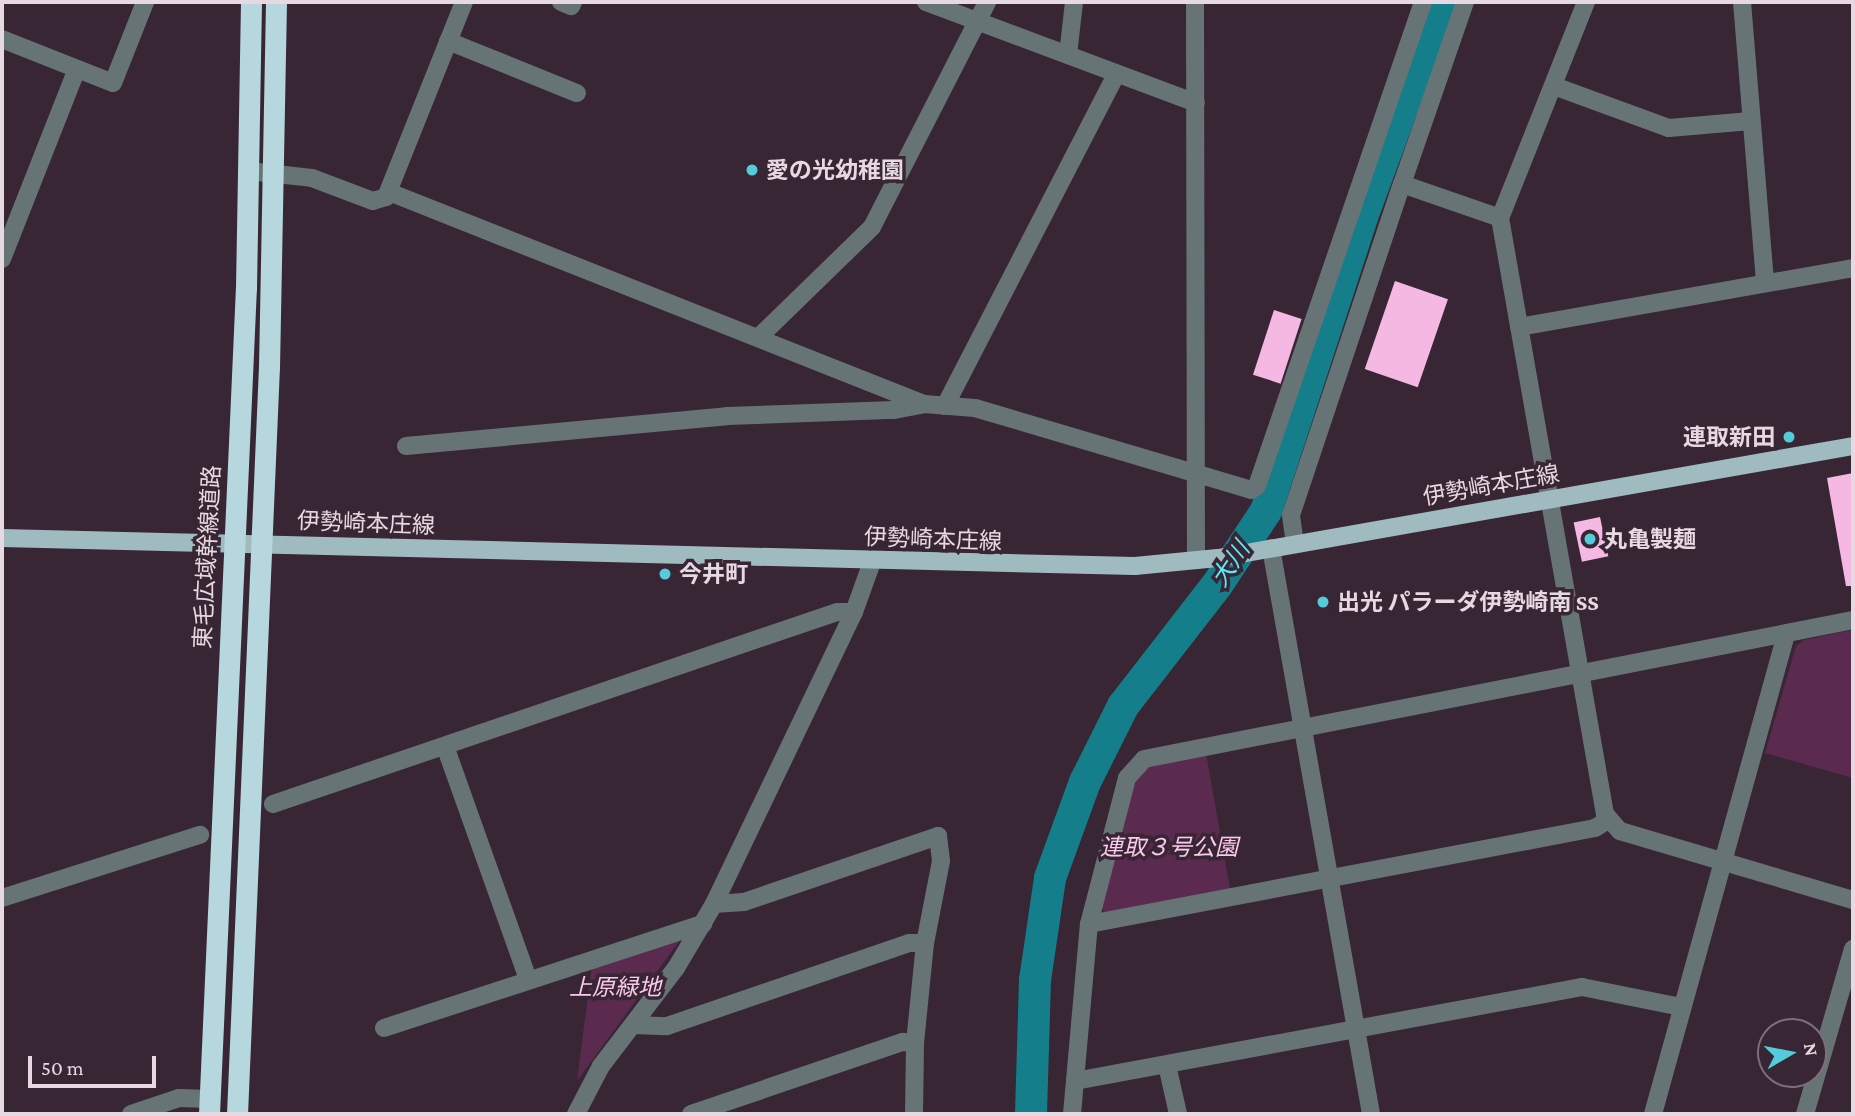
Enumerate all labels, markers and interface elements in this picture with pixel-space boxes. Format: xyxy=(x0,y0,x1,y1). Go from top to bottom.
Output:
place label: 愛の光幼稚園 xyxy=(766,156,904,184)
marker: 愛の光幼稚園 xyxy=(744,162,760,178)
place label: 連取新田 xyxy=(1683,423,1775,451)
marker: 連取新田 xyxy=(1781,429,1797,445)
street label: 伊勢崎本庄線 xyxy=(1421,459,1561,511)
street label: 東毛広域幹線道路 xyxy=(188,464,226,650)
street label: 伊勢崎本庄線 xyxy=(297,507,435,539)
street label: 伊勢崎本庄線 xyxy=(864,523,1002,555)
place label: 丸亀製麺 xyxy=(1604,525,1696,553)
marker: 丸亀製麺 xyxy=(1582,531,1598,547)
water label: 大川 xyxy=(1205,536,1255,592)
place label: 今井町 xyxy=(679,560,748,588)
marker: 今井町 xyxy=(657,566,673,582)
place label: 出光 パラーダ伊勢崎南 SS xyxy=(1337,588,1599,616)
marker: 出光 パラーダ伊勢崎南 SS xyxy=(1315,594,1331,610)
park label: 連取３号公園 xyxy=(1100,833,1238,861)
park label: 上原緑地 xyxy=(569,973,661,1001)
north arrow xyxy=(1757,1018,1827,1088)
text: N xyxy=(1800,1041,1823,1058)
scale bar xyxy=(32,1042,159,1086)
text: 50 m xyxy=(41,1056,84,1080)

